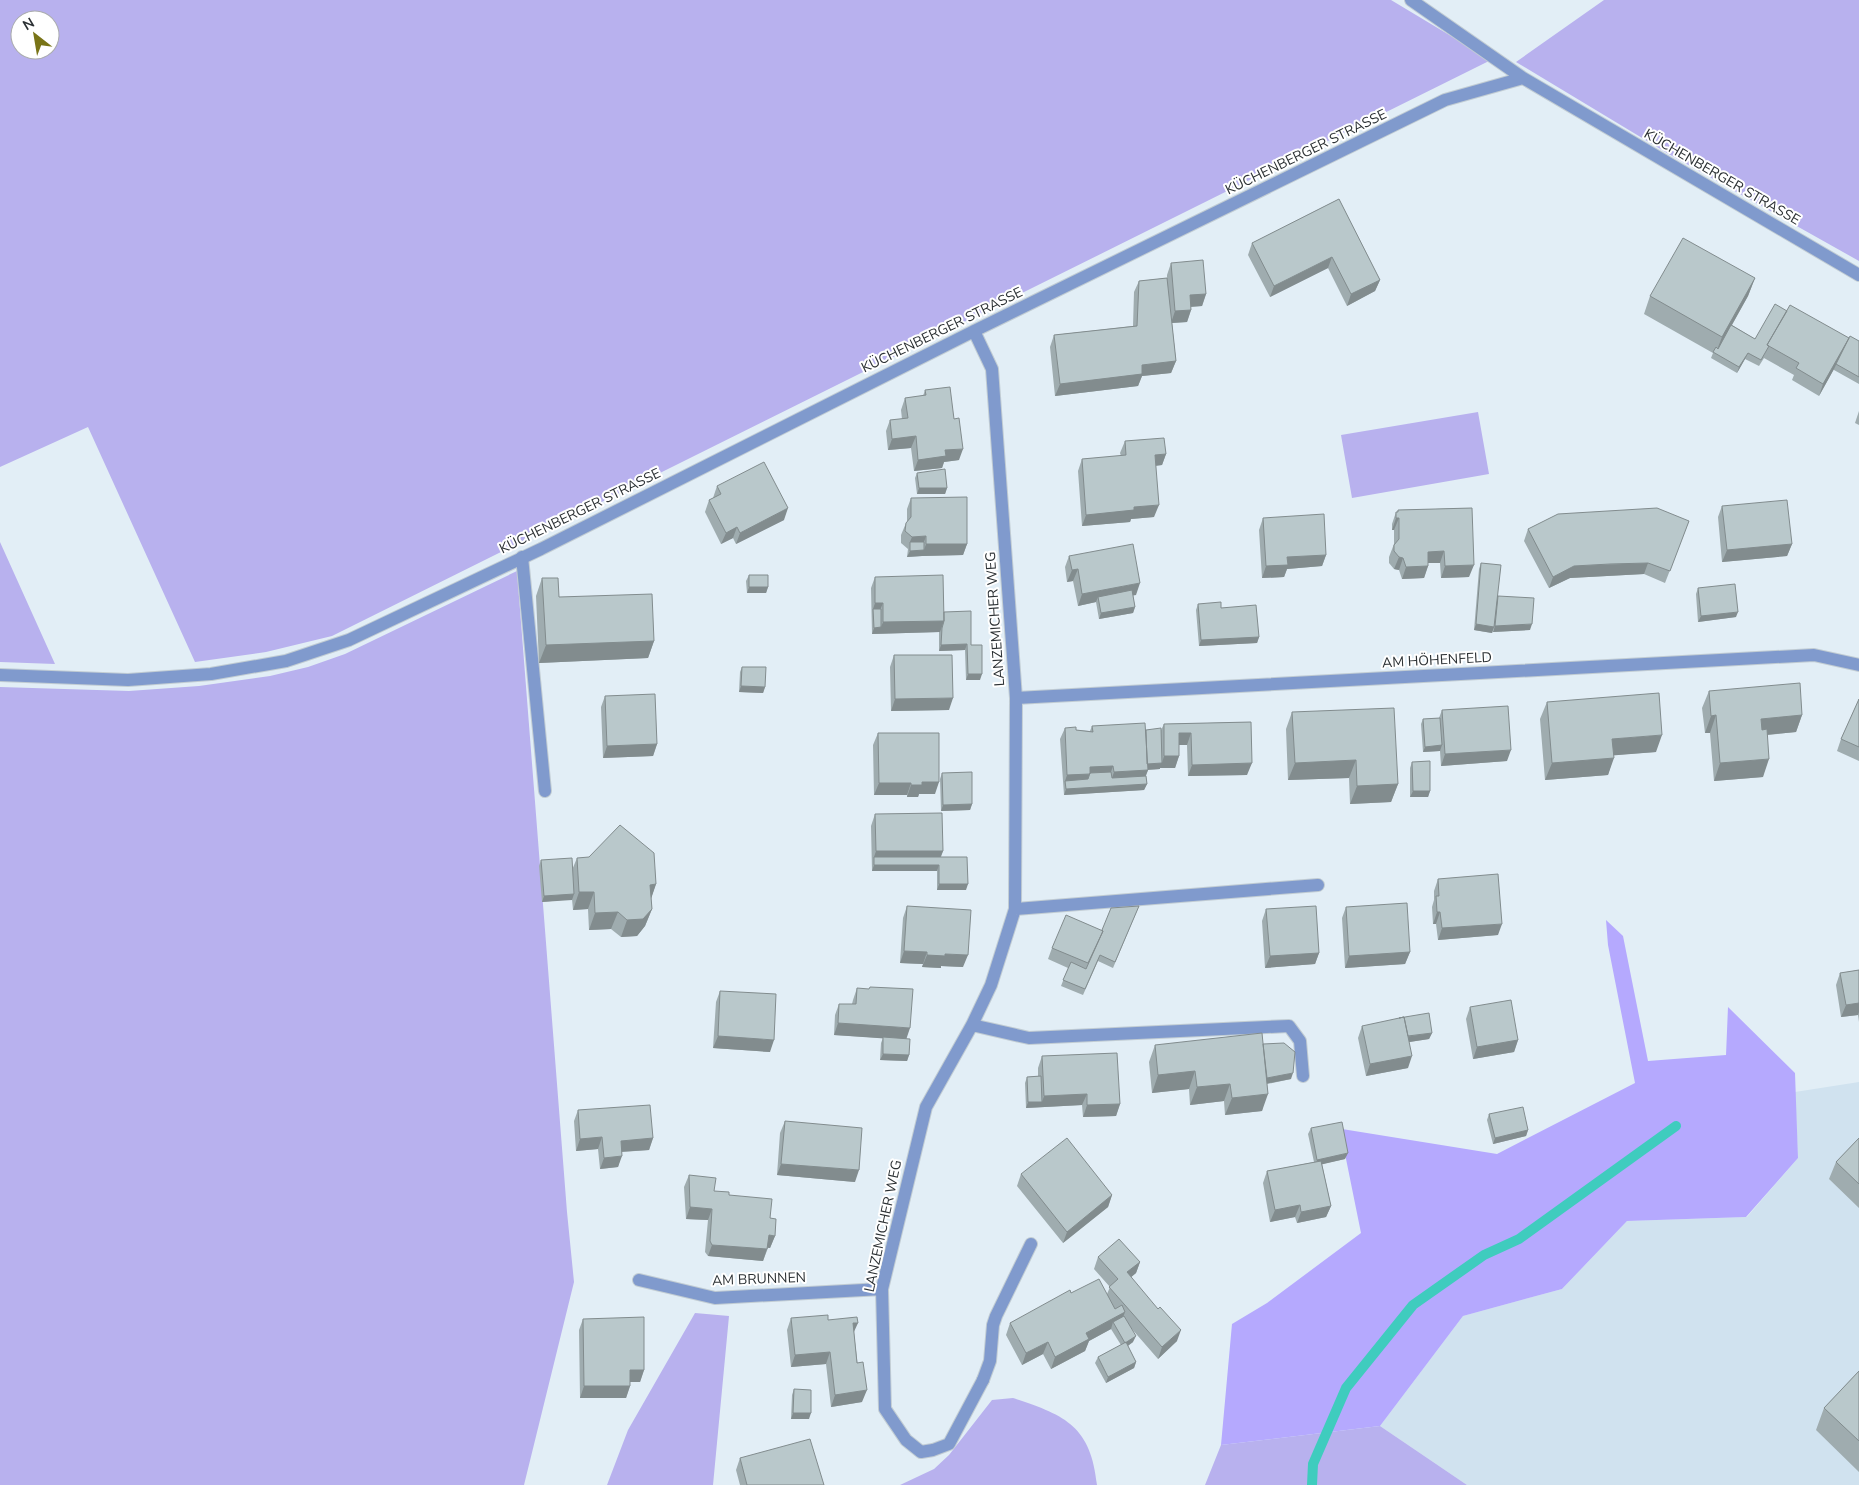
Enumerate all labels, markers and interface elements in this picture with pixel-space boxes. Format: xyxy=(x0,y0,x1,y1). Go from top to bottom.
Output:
north arrow xyxy=(10,10,60,60)
text: N xyxy=(19,13,38,35)
street label: KÜCHENBERGER STRASSE xyxy=(1222,105,1390,199)
street label: KÜCHENBERGER STRASSE xyxy=(1641,124,1803,230)
street label: KÜCHENBERGER STRASSE xyxy=(858,283,1026,377)
street label: KÜCHENBERGER STRASSE xyxy=(496,464,664,558)
street label: LANZEMICHER WEG xyxy=(981,551,1009,687)
street label: AM HÖHENFELD xyxy=(1381,648,1493,672)
street label: LANZEMICHER WEG xyxy=(860,1158,906,1294)
street label: AM BRUNNEN xyxy=(712,1268,806,1290)

